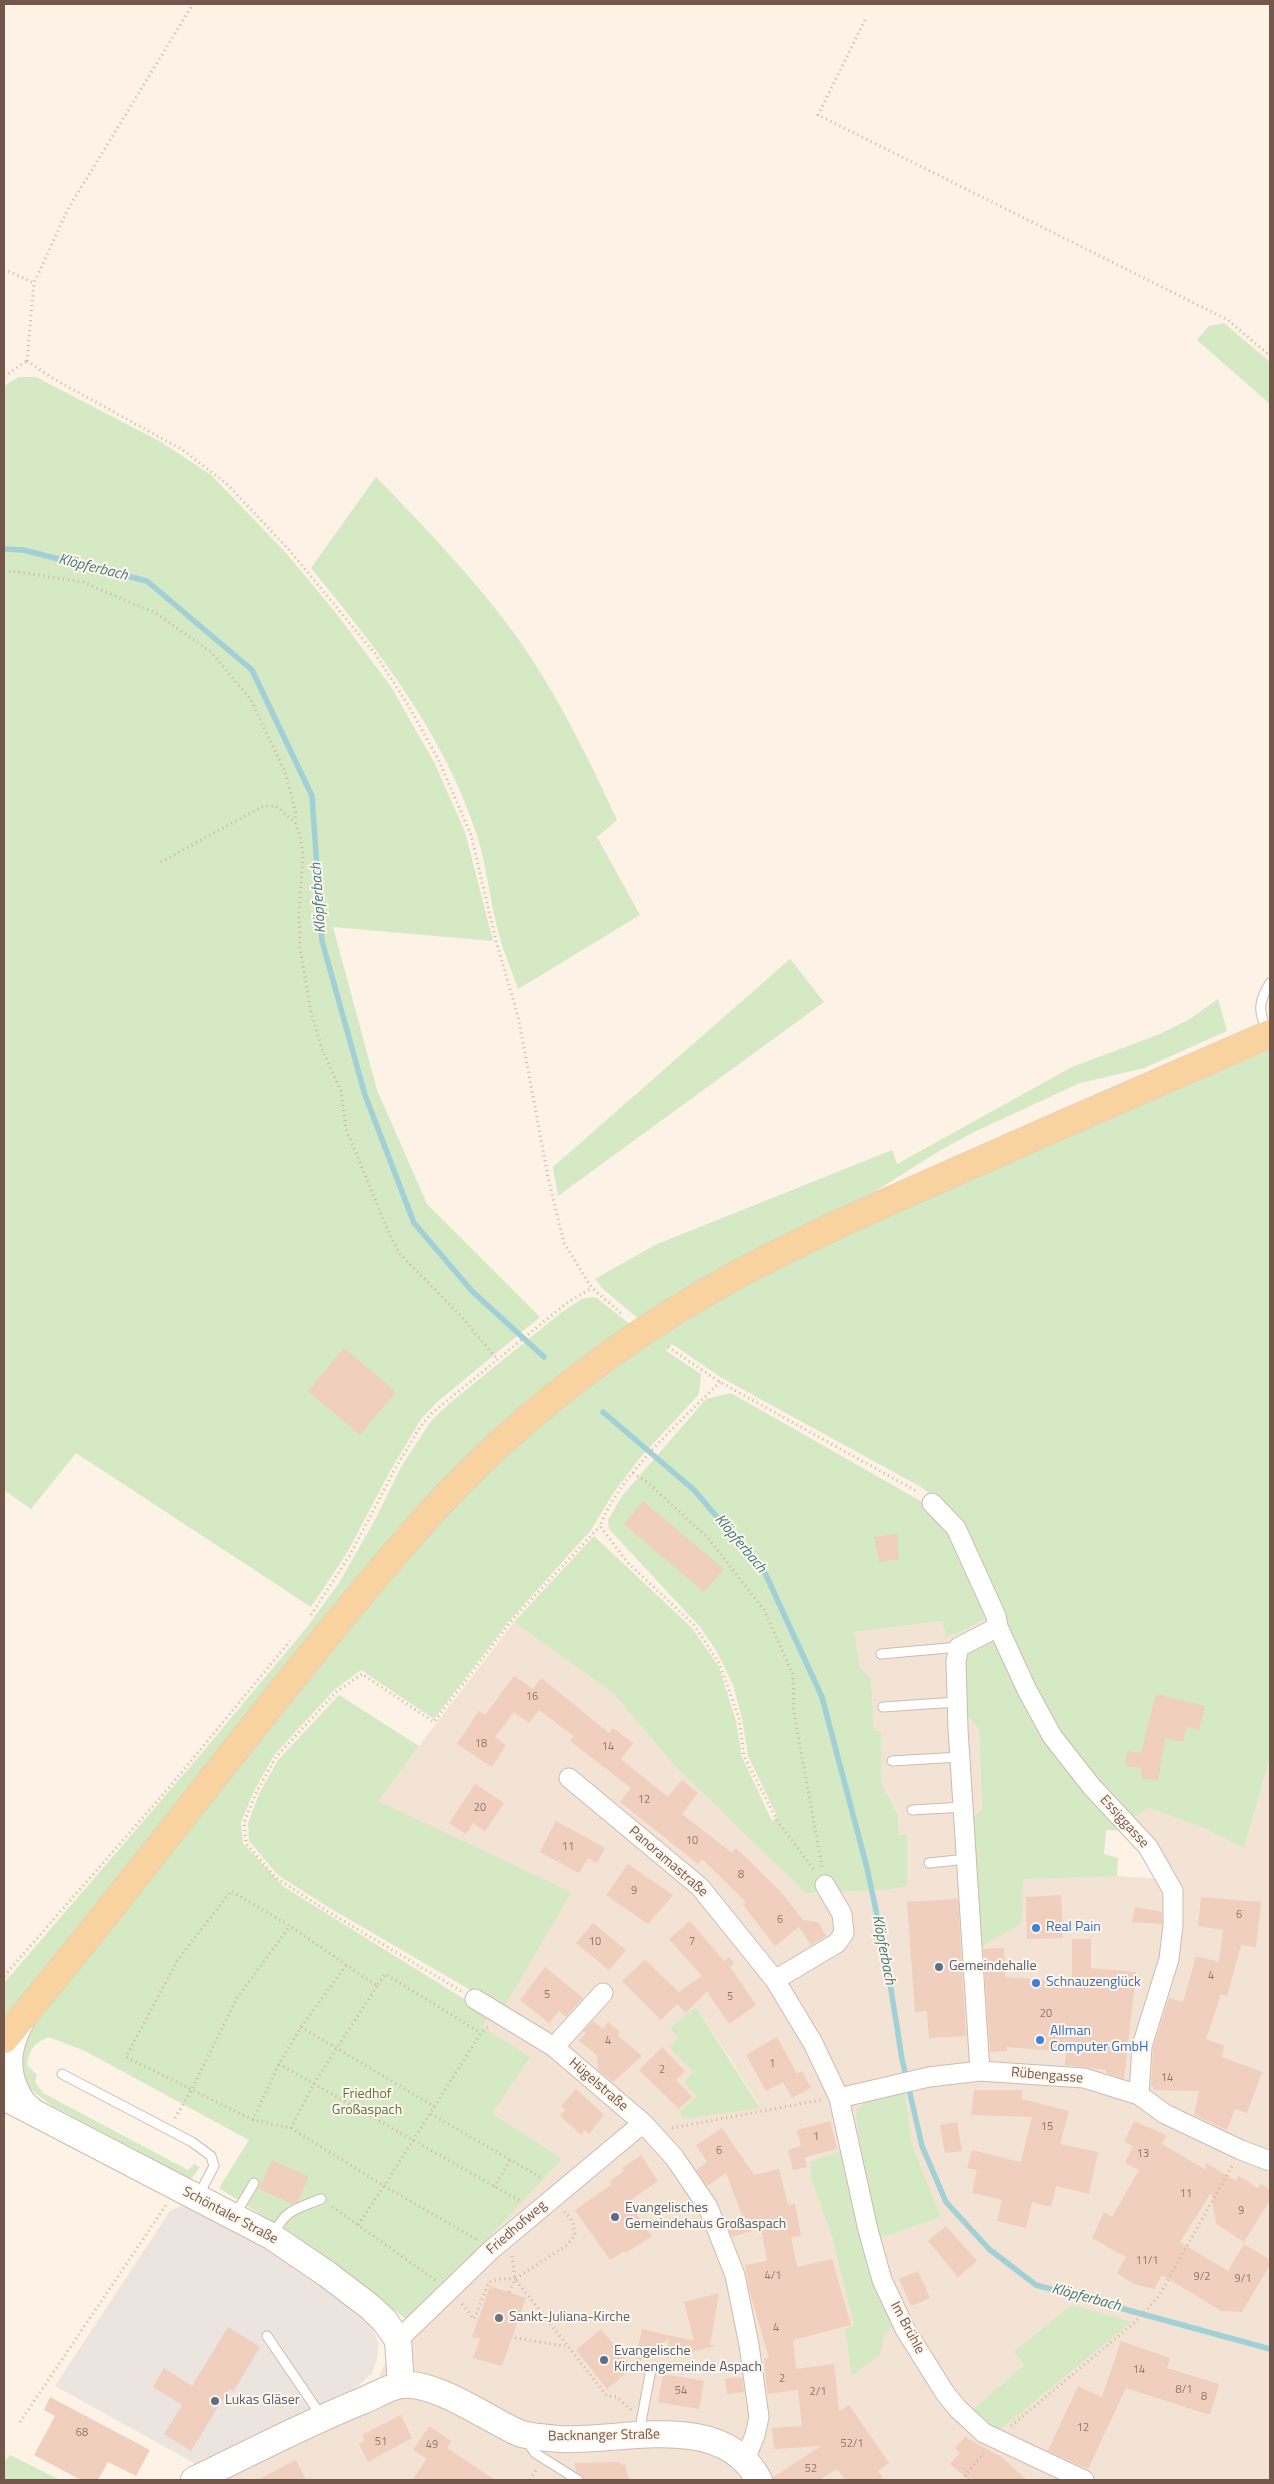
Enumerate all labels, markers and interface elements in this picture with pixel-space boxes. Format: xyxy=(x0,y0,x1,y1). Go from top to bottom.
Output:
water label: Klöpferbach xyxy=(57,551,129,585)
water label: Klöpferbach xyxy=(308,862,330,934)
water label: Klöpferbach xyxy=(710,1511,770,1577)
house number: 16 xyxy=(526,1690,538,1704)
house number: 18 xyxy=(475,1737,487,1751)
house number: 14 xyxy=(602,1740,614,1754)
street label: Essiggasse xyxy=(1096,1792,1152,1852)
house number: 12 xyxy=(638,1793,650,1807)
house number: 20 xyxy=(474,1801,486,1815)
street label: Panoramastraße xyxy=(625,1823,711,1901)
house number: 10 xyxy=(686,1834,698,1848)
house number: 11 xyxy=(562,1840,574,1854)
house number: 8 xyxy=(738,1868,744,1882)
house number: 9 xyxy=(631,1884,637,1898)
house number: 6 xyxy=(1236,1908,1242,1922)
house number: 6 xyxy=(777,1913,783,1927)
water label: Klöpferbach xyxy=(867,1914,899,1986)
place label: Real Pain xyxy=(1046,1920,1101,1936)
marker: Real Pain xyxy=(1030,1922,1042,1934)
house number: 10 xyxy=(589,1935,601,1949)
house number: 7 xyxy=(689,1935,695,1949)
place label: Gemeindehalle xyxy=(949,1959,1037,1975)
marker: Gemeindehalle xyxy=(933,1961,945,1973)
house number: 4 xyxy=(1208,1969,1214,1983)
place label: Schnauzenglück xyxy=(1046,1975,1141,1991)
marker: Schnauzenglück xyxy=(1030,1977,1042,1989)
house number: 5 xyxy=(544,1988,550,2002)
house number: 5 xyxy=(727,1990,733,2004)
house number: 20 xyxy=(1040,2007,1052,2021)
place label: Allman Computer GmbH xyxy=(1050,2024,1148,2056)
house number: 4 xyxy=(605,2034,611,2048)
marker: Allman Computer GmbH xyxy=(1034,2034,1046,2046)
street label: Hügelstraße xyxy=(565,2055,631,2115)
house number: 1 xyxy=(769,2057,775,2071)
house number: 2 xyxy=(659,2063,665,2077)
street label: Rübengasse xyxy=(1010,2064,1084,2088)
house number: 14 xyxy=(1161,2071,1173,2085)
park label: Friedhof Großaspach xyxy=(332,2087,402,2120)
house number: 15 xyxy=(1041,2120,1053,2134)
house number: 1 xyxy=(813,2130,819,2144)
house number: 6 xyxy=(716,2144,722,2158)
house number: 13 xyxy=(1137,2147,1149,2161)
street label: Schöntaler Straße xyxy=(179,2184,281,2248)
house number: 11 xyxy=(1180,2187,1192,2201)
street label: Friedhofweg xyxy=(484,2197,550,2259)
place label: Evangelisches Gemeindehaus Großaspach xyxy=(625,2201,786,2234)
house number: 9 xyxy=(1238,2204,1244,2218)
marker: Evangelisches Gemeindehaus Großaspach xyxy=(609,2211,621,2223)
house number: 11/1 xyxy=(1135,2254,1159,2268)
house number: 4/1 xyxy=(765,2269,781,2283)
house number: 9/2 xyxy=(1194,2270,1210,2284)
house number: 9/1 xyxy=(1235,2272,1251,2286)
water label: Klöpferbach xyxy=(1050,2280,1122,2316)
street label: Im Brühle xyxy=(886,2299,928,2357)
place label: Sankt-Juliana-Kirche xyxy=(509,2310,630,2326)
marker: Sankt-Juliana-Kirche xyxy=(493,2312,505,2324)
house number: 4 xyxy=(773,2321,779,2335)
place label: Evangelische Kirchengemeinde Aspach xyxy=(614,2344,762,2376)
marker: Evangelische Kirchengemeinde Aspach xyxy=(598,2354,610,2366)
house number: 14 xyxy=(1133,2363,1145,2377)
house number: 2 xyxy=(779,2372,785,2386)
house number: 8/1 xyxy=(1176,2383,1192,2397)
house number: 54 xyxy=(675,2384,687,2398)
house number: 2/1 xyxy=(810,2385,826,2399)
house number: 8 xyxy=(1201,2390,1207,2404)
place label: Lukas Gläser xyxy=(225,2393,300,2409)
marker: Lukas Gläser xyxy=(209,2395,221,2407)
house number: 12 xyxy=(1077,2421,1089,2435)
house number: 68 xyxy=(76,2426,88,2440)
street label: Backnanger Straße xyxy=(548,2427,660,2445)
house number: 51 xyxy=(375,2435,387,2449)
house number: 52/1 xyxy=(840,2437,864,2451)
house number: 49 xyxy=(426,2438,438,2452)
house number: 52 xyxy=(805,2462,817,2476)

